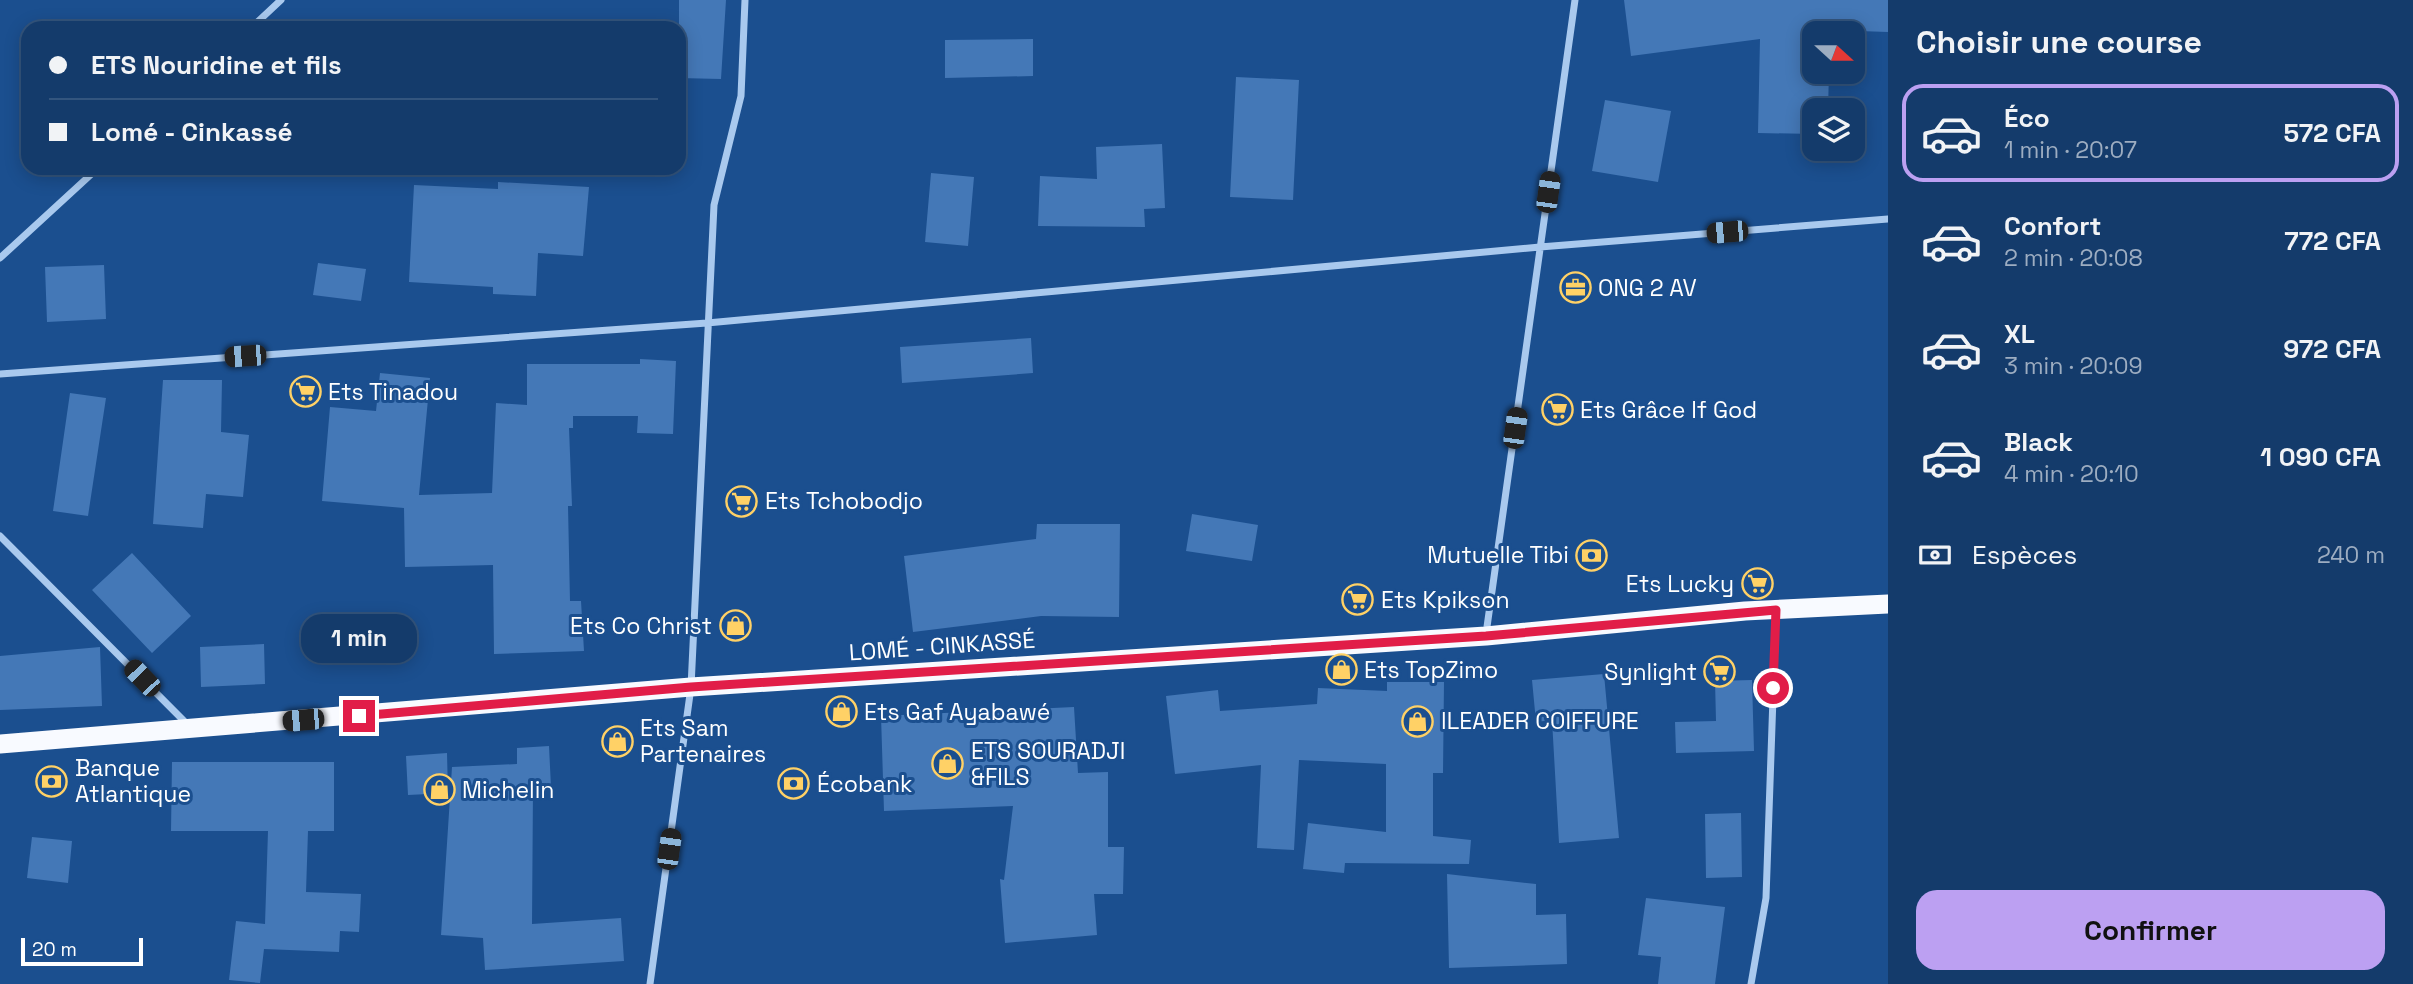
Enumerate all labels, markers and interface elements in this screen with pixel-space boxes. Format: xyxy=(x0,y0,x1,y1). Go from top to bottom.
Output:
north arrow xyxy=(1802,21,1866,84)
map controls xyxy=(1802,21,1865,161)
text: Choisir une course xyxy=(1916,22,2202,62)
text: ETS Nouridine et fils xyxy=(91,48,342,82)
button: layers xyxy=(1802,98,1865,161)
text: Éco xyxy=(2004,101,2050,135)
icon: car xyxy=(1920,102,1983,165)
text: Lomé - Cinkassé xyxy=(91,115,293,149)
text: 572 CFA xyxy=(2283,116,2381,150)
text: 1 min · 20:07 xyxy=(2004,135,2137,165)
car xyxy=(1535,170,1562,214)
text: Confort xyxy=(2004,209,2101,243)
icon: car xyxy=(1920,210,1983,273)
car xyxy=(1706,220,1749,244)
text: 772 CFA xyxy=(2284,224,2381,258)
text: 2 min · 20:08 xyxy=(2004,243,2143,273)
office icon: ONG 2 AV xyxy=(1558,271,1592,305)
place label: ONG 2 AV xyxy=(1598,273,1697,303)
text: XL xyxy=(2004,317,2035,351)
icon: car xyxy=(1920,318,1983,381)
text: 972 CFA xyxy=(2283,332,2381,366)
car xyxy=(224,344,267,368)
text: 3 min · 20:09 xyxy=(2004,351,2143,381)
supermarket icon: Ets Tinadou xyxy=(288,375,322,409)
place label: Ets Tinadou xyxy=(328,377,458,407)
supermarket icon: Ets Grâce If God xyxy=(1540,393,1574,427)
place label: Ets Grâce If God xyxy=(1580,395,1757,425)
car xyxy=(1502,406,1529,450)
text: Black xyxy=(2004,425,2073,459)
icon: car xyxy=(1920,426,1983,489)
text: 1 090 CFA xyxy=(2260,440,2381,474)
text: 4 min · 20:10 xyxy=(2004,459,2139,489)
supermarket icon: Ets Tchobodjo xyxy=(725,484,759,518)
place label: Ets Tchobodjo xyxy=(765,486,923,516)
icon: cash xyxy=(1916,536,1954,574)
bank icon: Mutuelle Tibi xyxy=(1575,538,1609,572)
text: Espèces xyxy=(1972,538,2077,572)
place label: Mutuelle Tibi xyxy=(1427,540,1569,570)
text: 240 m xyxy=(2317,540,2385,570)
supermarket icon: Ets Lucky xyxy=(1740,567,1774,601)
place label: Ets Lucky xyxy=(1626,569,1734,599)
supermarket icon: Ets Kpikson xyxy=(1341,583,1375,617)
place label: Ets Kpikson xyxy=(1381,585,1510,615)
shop icon: Ets Co Christ xyxy=(718,609,752,643)
place label: Ets Co Christ xyxy=(570,611,712,641)
callout: 1 min xyxy=(301,614,417,664)
text: 1 min xyxy=(331,623,387,653)
street label: LOMÉ - CINKASSÉ xyxy=(848,625,1036,667)
shop icon: Ets TopZimo xyxy=(1324,653,1358,687)
place label: Ets TopZimo xyxy=(1364,655,1498,685)
supermarket icon: Synlight xyxy=(1703,655,1737,689)
car xyxy=(120,656,165,700)
place label: Synlight xyxy=(1604,657,1697,687)
route start xyxy=(1757,672,1789,704)
shop icon: Ets Gaf Ayabawé xyxy=(824,695,858,729)
place label: Ets Gaf Ayabawé xyxy=(864,697,1050,727)
route end xyxy=(343,700,375,732)
shop icon: lLEADER COIFFURE xyxy=(1401,704,1435,738)
place label: lLEADER COIFFURE xyxy=(1441,706,1639,736)
car xyxy=(282,708,325,732)
place label: Ets Sam Partenaires xyxy=(640,713,766,769)
shop icon: Ets Sam Partenaires xyxy=(600,724,634,758)
place label: ETS SOURADJI &FILS xyxy=(971,736,1125,792)
shop icon: ETS SOURADJI &FILS xyxy=(931,747,965,781)
place label: Banque Atlantique xyxy=(75,753,191,809)
bank icon: Banque Atlantique xyxy=(35,764,69,798)
bank icon: Écobank xyxy=(777,767,811,801)
place label: Écobank xyxy=(817,769,912,799)
shop icon: Michelin xyxy=(422,773,456,807)
place label: Michelin xyxy=(462,775,554,805)
car xyxy=(656,827,683,871)
button: Confirmer xyxy=(1916,890,2385,970)
scale bar xyxy=(21,935,144,967)
text: 20 m xyxy=(32,937,77,962)

